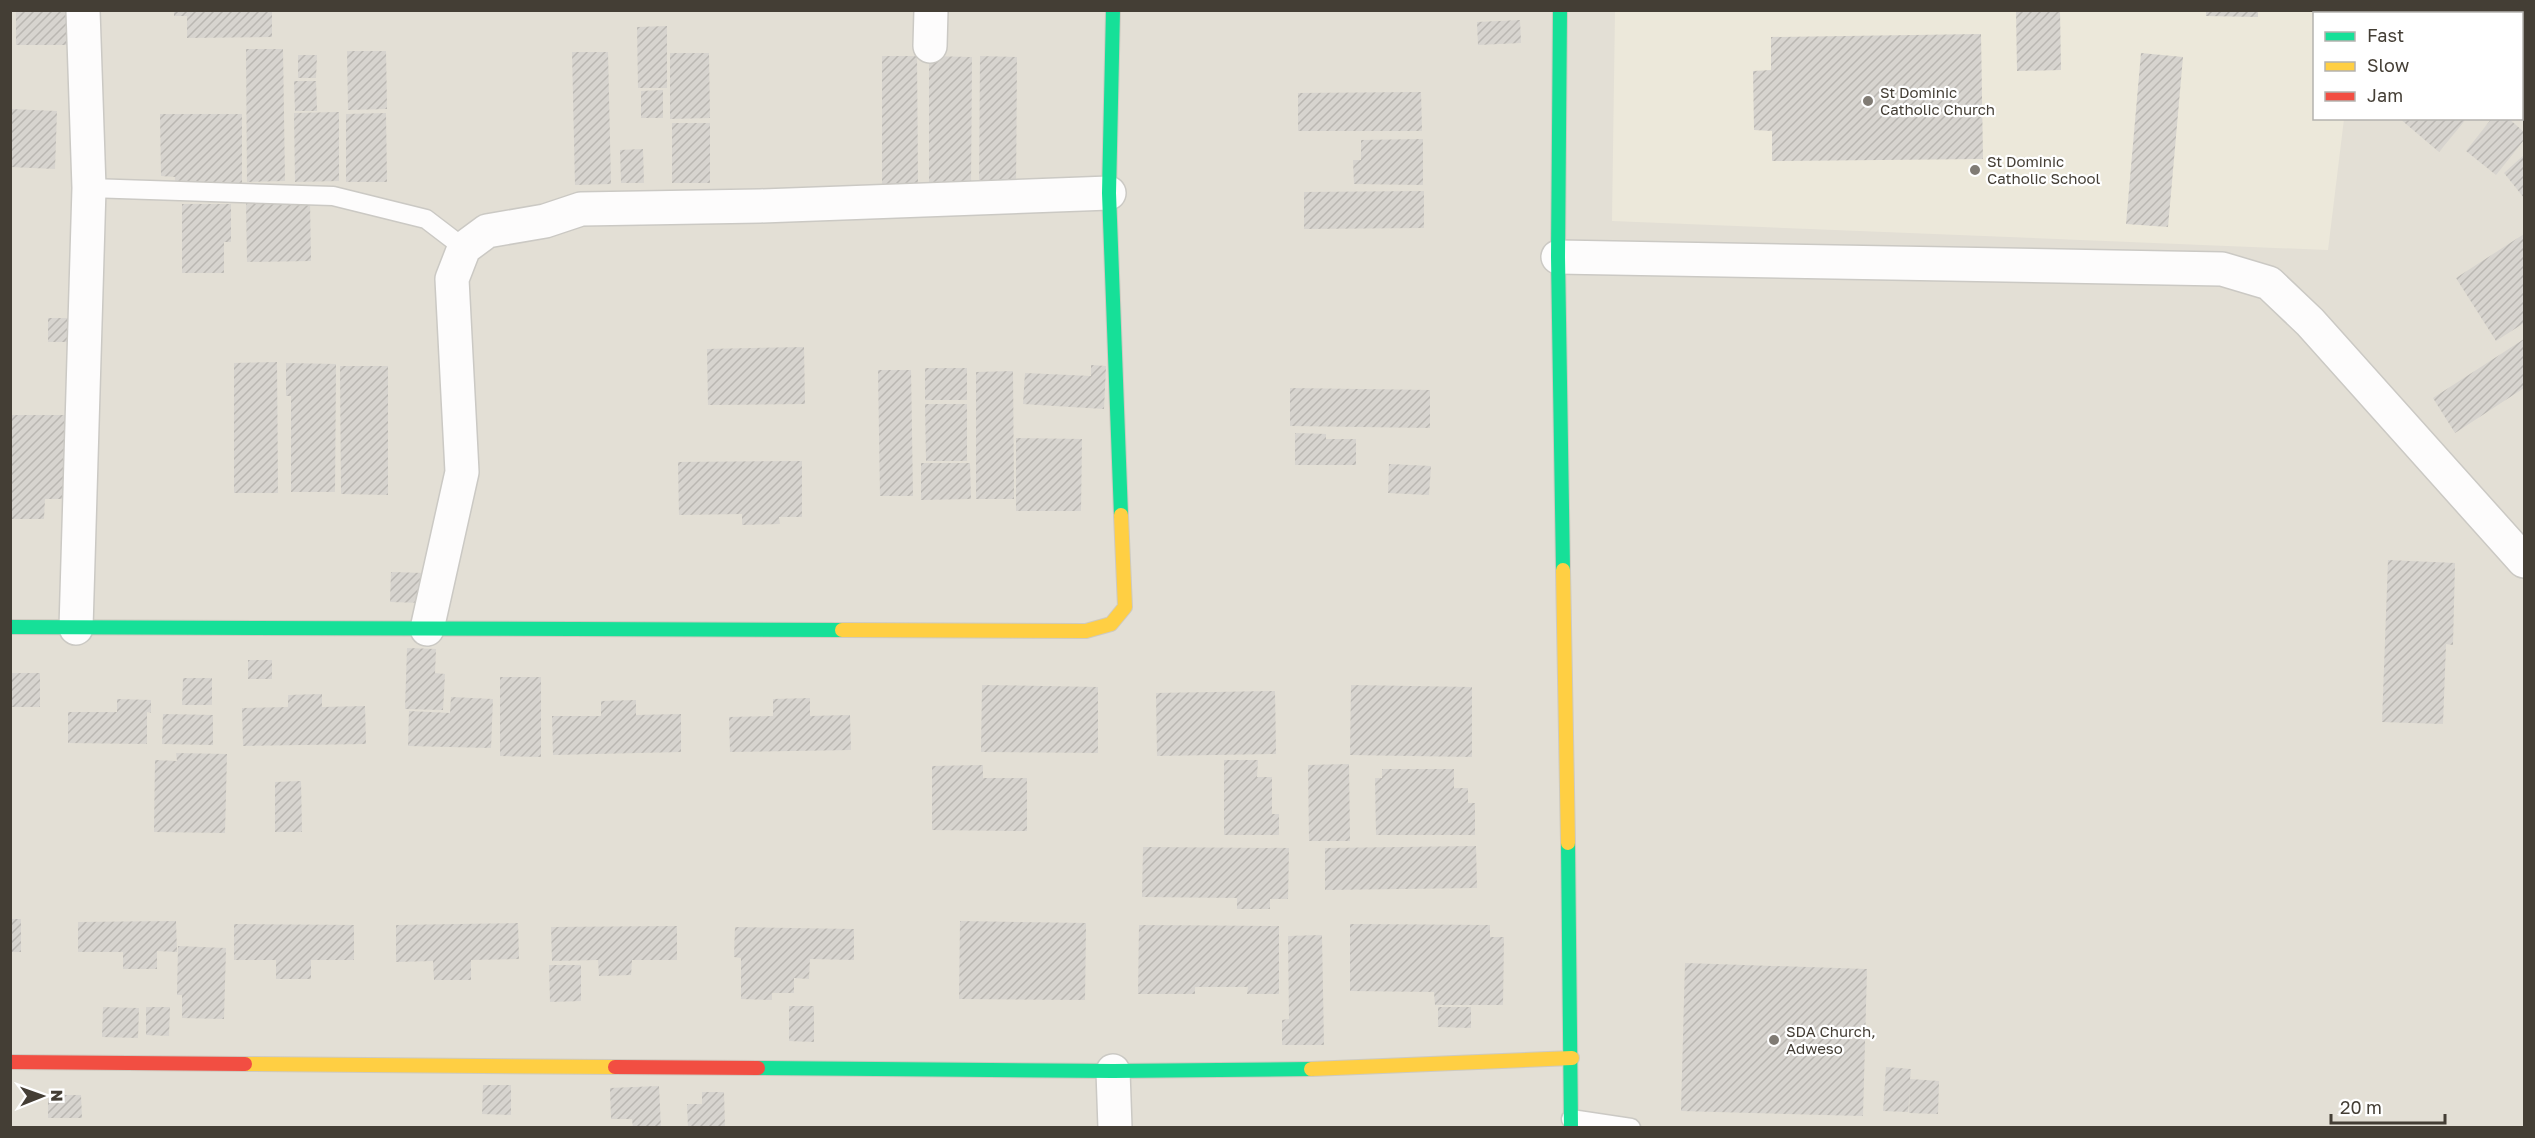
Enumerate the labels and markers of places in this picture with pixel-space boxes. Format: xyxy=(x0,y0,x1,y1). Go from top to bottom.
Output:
place label: St Dominic Catholic Church xyxy=(1880,83,1995,118)
marker: St Dominic Catholic Church xyxy=(1861,94,1875,108)
place label: St Dominic Catholic School xyxy=(1987,152,2100,187)
marker: St Dominic Catholic School xyxy=(1968,163,1982,177)
place label: SDA Church, Adweso xyxy=(1786,1022,1876,1057)
marker: SDA Church, Adweso xyxy=(1767,1033,1781,1047)

